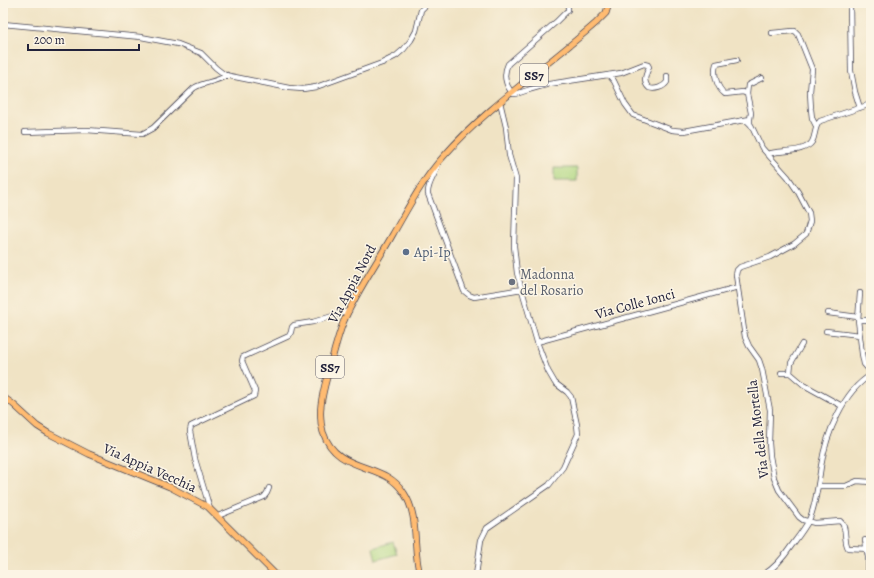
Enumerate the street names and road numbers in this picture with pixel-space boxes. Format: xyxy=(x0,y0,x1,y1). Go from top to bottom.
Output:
road number: SS7 xyxy=(520,64,548,86)
street label: Via Appia Nord xyxy=(323,241,381,328)
street label: Via Colle Ionci xyxy=(592,284,677,324)
road number: SS7 xyxy=(316,356,344,378)
street label: Via della Mortella xyxy=(742,378,774,480)
street label: Via Appia Vecchia xyxy=(99,438,200,497)

